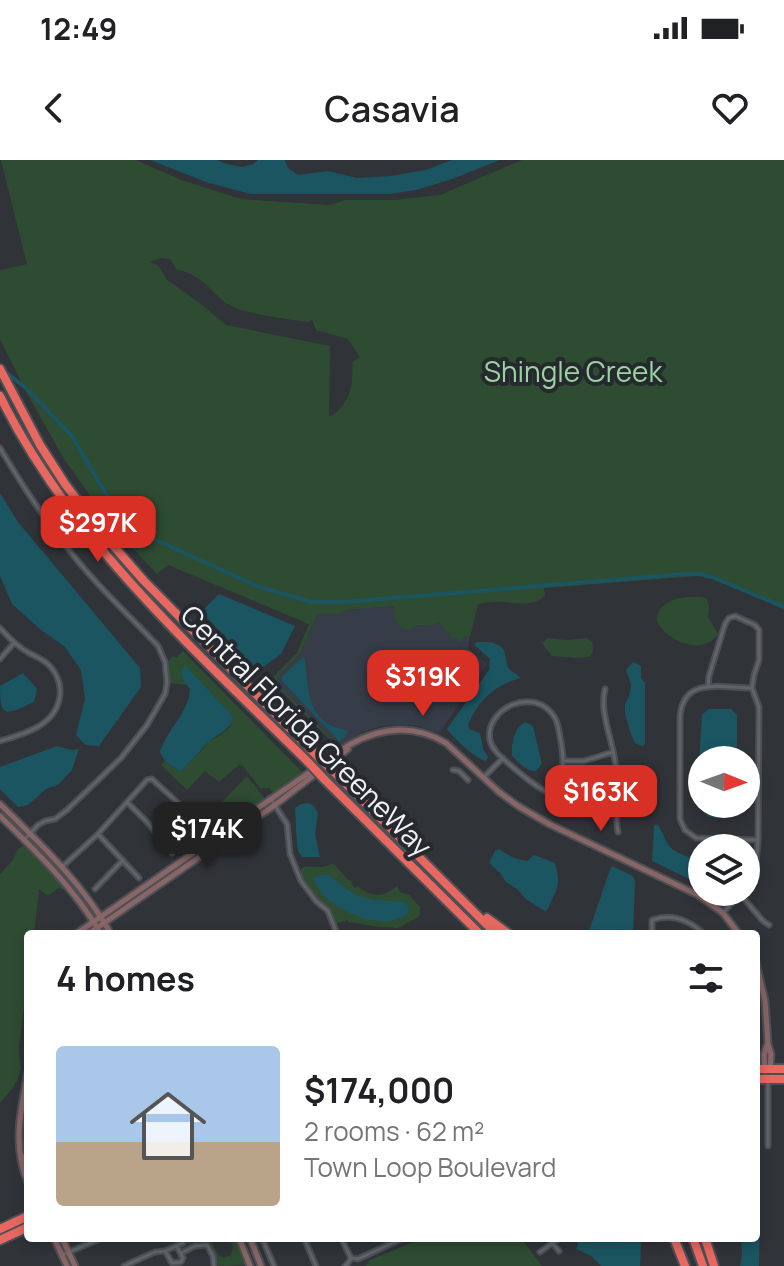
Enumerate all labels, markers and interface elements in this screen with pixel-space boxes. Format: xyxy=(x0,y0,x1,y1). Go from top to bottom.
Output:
text: 12:49 xyxy=(40,8,117,49)
text: Casavia xyxy=(324,84,460,133)
icon: back xyxy=(32,86,76,130)
icon: heart xyxy=(708,86,752,130)
park label: Shingle Creek xyxy=(484,352,663,390)
pin: $297K xyxy=(42,496,154,564)
text: $297K xyxy=(59,504,137,540)
street label: Central Florida GreeneWay xyxy=(173,596,441,864)
pin: $319K xyxy=(367,650,479,718)
text: $319K xyxy=(385,658,461,694)
north arrow xyxy=(688,746,760,818)
map controls xyxy=(688,746,760,906)
pin: $163K xyxy=(545,765,657,833)
text: $163K xyxy=(563,773,639,809)
pin: $174K xyxy=(151,802,263,870)
text: $174K xyxy=(170,810,244,846)
button: layers xyxy=(688,834,760,906)
text: 4 homes xyxy=(56,955,195,1001)
icon: filters xyxy=(684,956,728,1000)
text: $174,000 xyxy=(304,1067,454,1113)
icon: home xyxy=(120,1078,216,1174)
text: 2 rooms · 62 m² xyxy=(304,1113,484,1149)
text: Town Loop Boulevard xyxy=(304,1149,556,1185)

